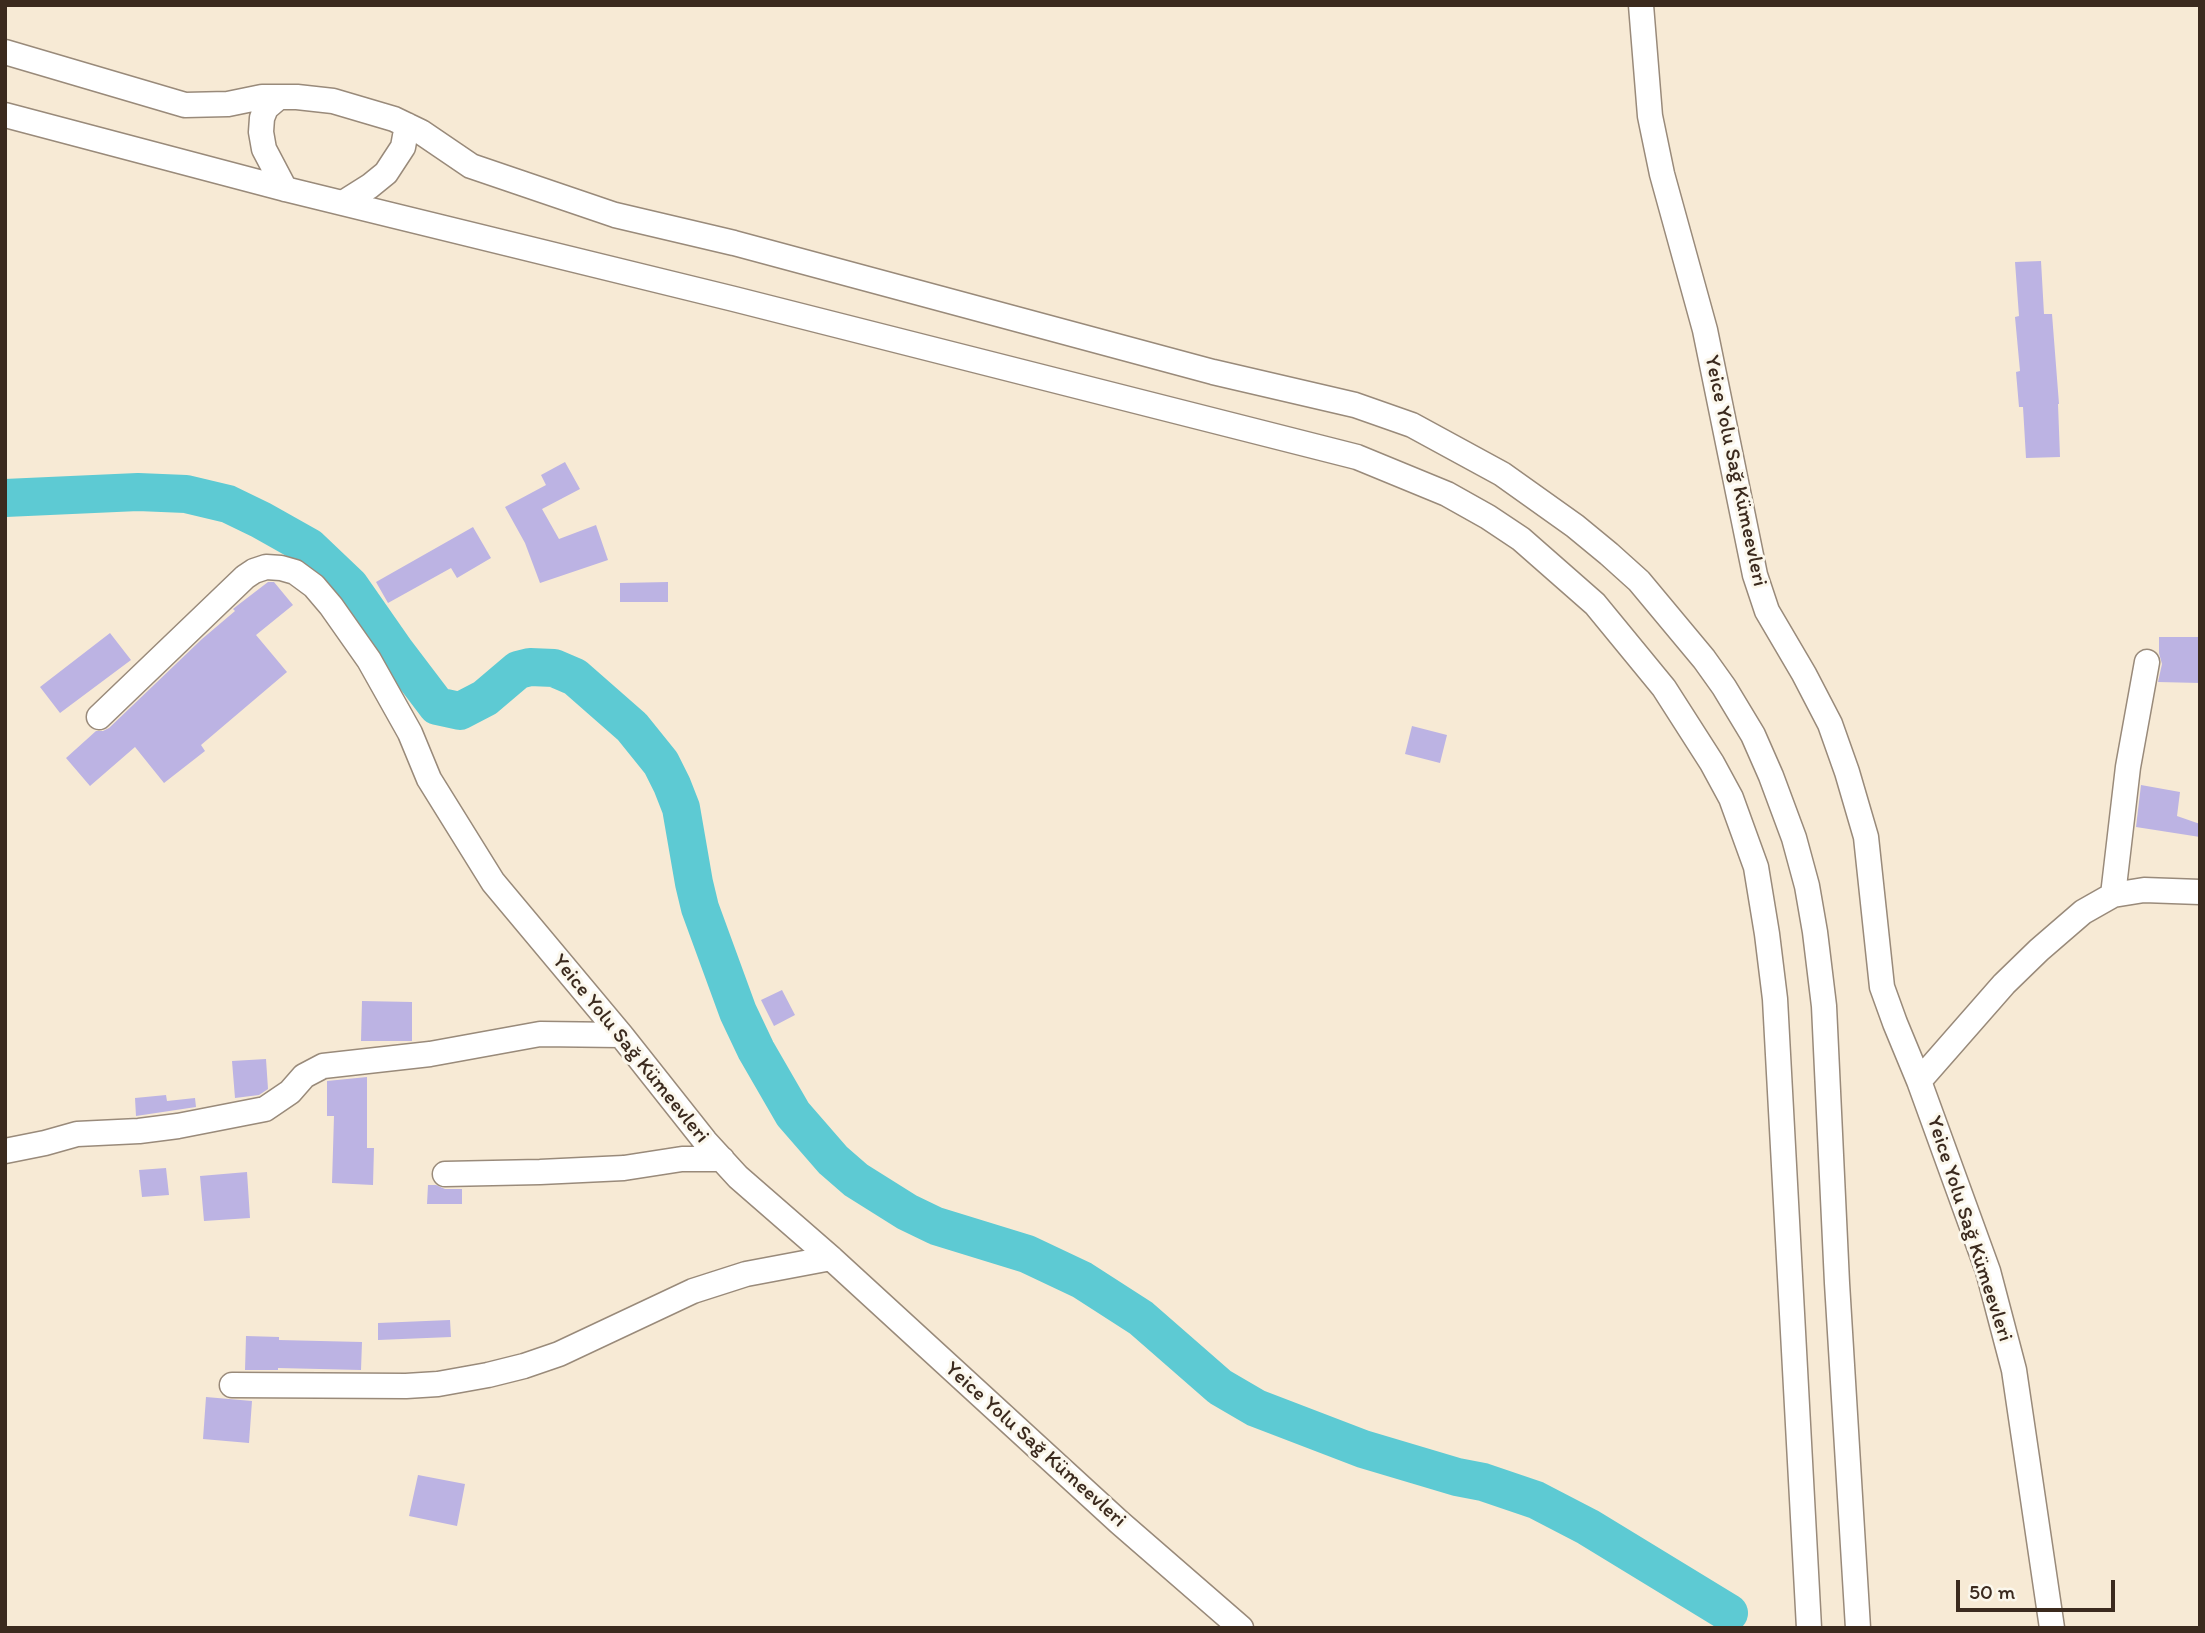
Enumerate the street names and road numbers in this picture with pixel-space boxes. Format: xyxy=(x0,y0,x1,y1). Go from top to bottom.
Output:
street label: Yeice Yolu Sağ Kümeevleri xyxy=(1698,353,1772,589)
street label: Yeice Yolu Sağ Kümeevleri xyxy=(546,950,714,1148)
street label: Yeice Yolu Sağ Kümeevleri xyxy=(1921,1113,2017,1345)
street label: Yeice Yolu Sağ Kümeevleri xyxy=(939,1357,1131,1533)

